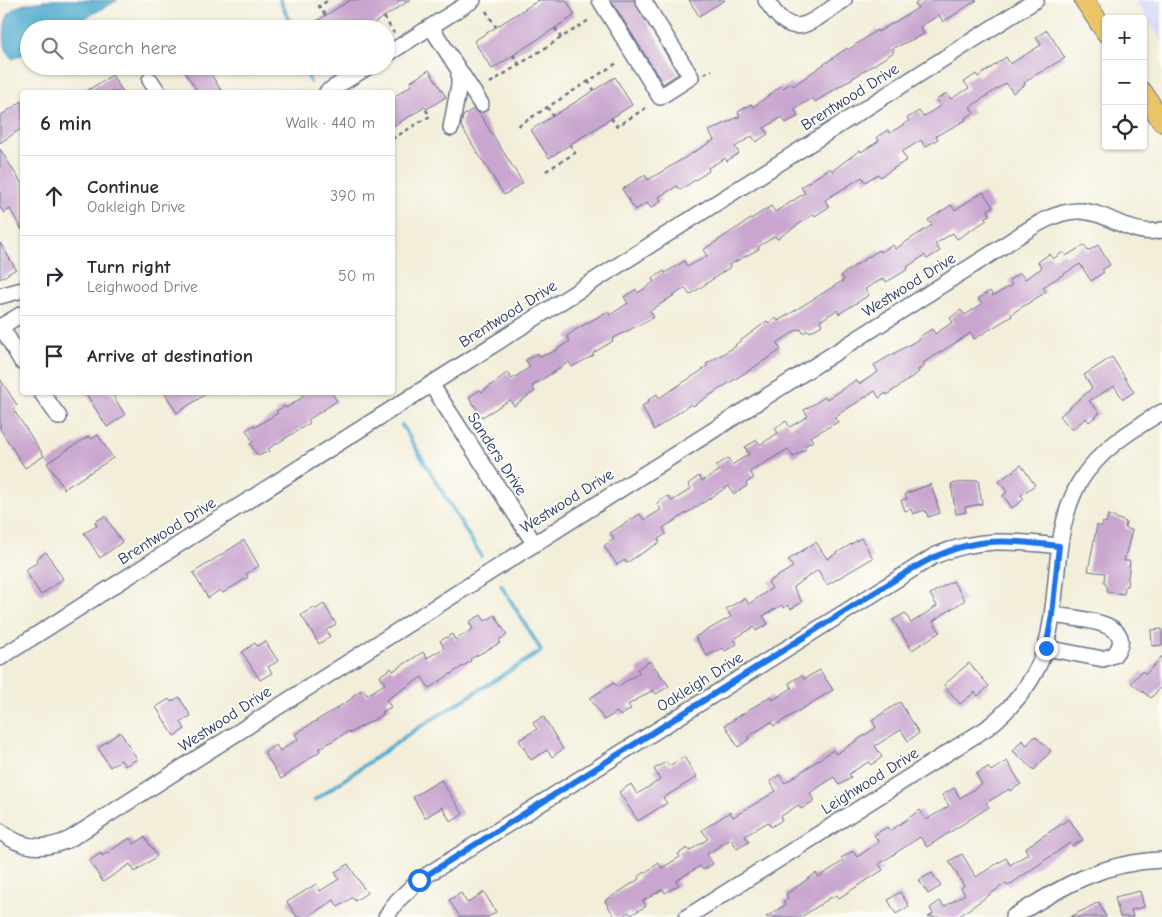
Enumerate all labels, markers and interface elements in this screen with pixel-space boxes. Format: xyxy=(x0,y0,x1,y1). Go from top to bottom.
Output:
map controls xyxy=(1102,15,1147,150)
button: + xyxy=(1102,15,1147,60)
search box xyxy=(20,20,395,75)
icon: search xyxy=(38,34,66,62)
text: Search here xyxy=(78,37,177,59)
street label: Brentwood Drive xyxy=(798,60,902,134)
button: − xyxy=(1102,60,1147,105)
button: locate xyxy=(1102,105,1147,150)
text: 6 min xyxy=(40,111,92,135)
text: Walk · 440 m xyxy=(285,114,375,132)
text: Continue xyxy=(87,176,159,198)
icon: ahead xyxy=(40,182,68,210)
text: 390 m xyxy=(330,187,375,205)
text: Oakleigh Drive xyxy=(87,198,185,216)
street label: Westwood Drive xyxy=(859,249,959,321)
text: Turn right xyxy=(87,256,171,278)
icon: right xyxy=(40,262,68,290)
text: 50 m xyxy=(338,267,375,285)
street label: Brentwood Drive xyxy=(456,277,560,351)
text: Leighwood Drive xyxy=(87,278,198,296)
icon: arrive xyxy=(40,342,68,370)
text: Arrive at destination xyxy=(87,345,253,367)
street label: Sanders Drive xyxy=(464,409,530,499)
street label: Westwood Drive xyxy=(517,465,617,537)
street label: Brentwood Drive xyxy=(115,494,219,568)
route end xyxy=(1035,637,1058,660)
street label: Oakleigh Drive xyxy=(654,648,746,716)
street label: Westwood Drive xyxy=(175,682,275,756)
street label: Leighwood Drive xyxy=(818,744,922,818)
route start xyxy=(408,869,431,892)

